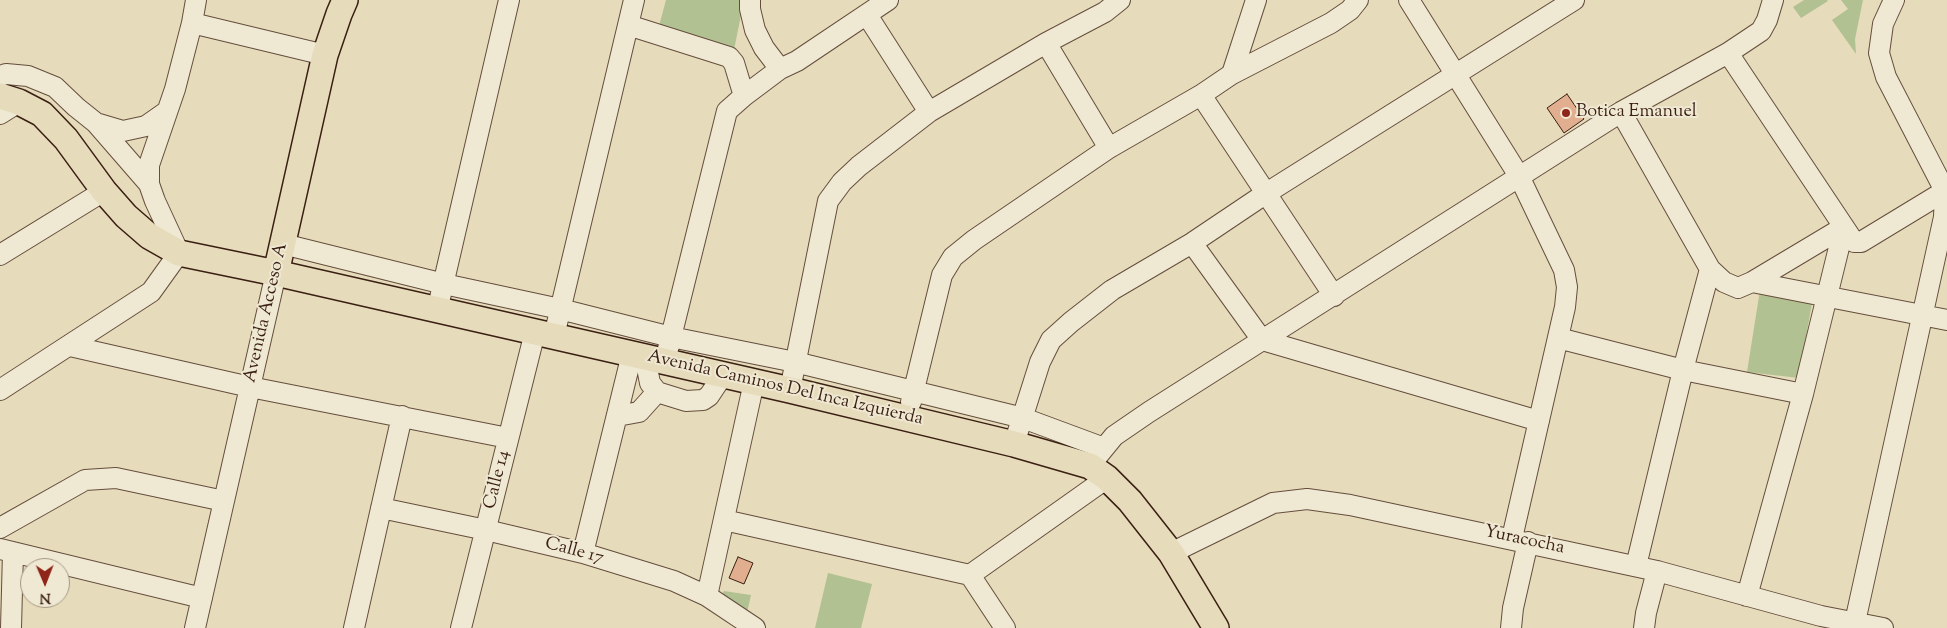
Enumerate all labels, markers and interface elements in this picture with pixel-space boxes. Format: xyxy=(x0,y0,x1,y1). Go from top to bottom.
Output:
place label: Botica Emanuel xyxy=(1576,102,1697,124)
marker: Botica Emanuel xyxy=(1560,107,1572,119)
street label: Avenida Acceso A xyxy=(240,241,294,385)
street label: Avenida Caminos Del Inca Izquierda xyxy=(645,347,925,431)
street label: Calle 14 xyxy=(480,448,516,512)
street label: Yuracocha xyxy=(1482,522,1566,560)
street label: Calle 17 xyxy=(542,534,606,570)
north arrow xyxy=(20,558,70,608)
text: N xyxy=(39,587,51,607)

